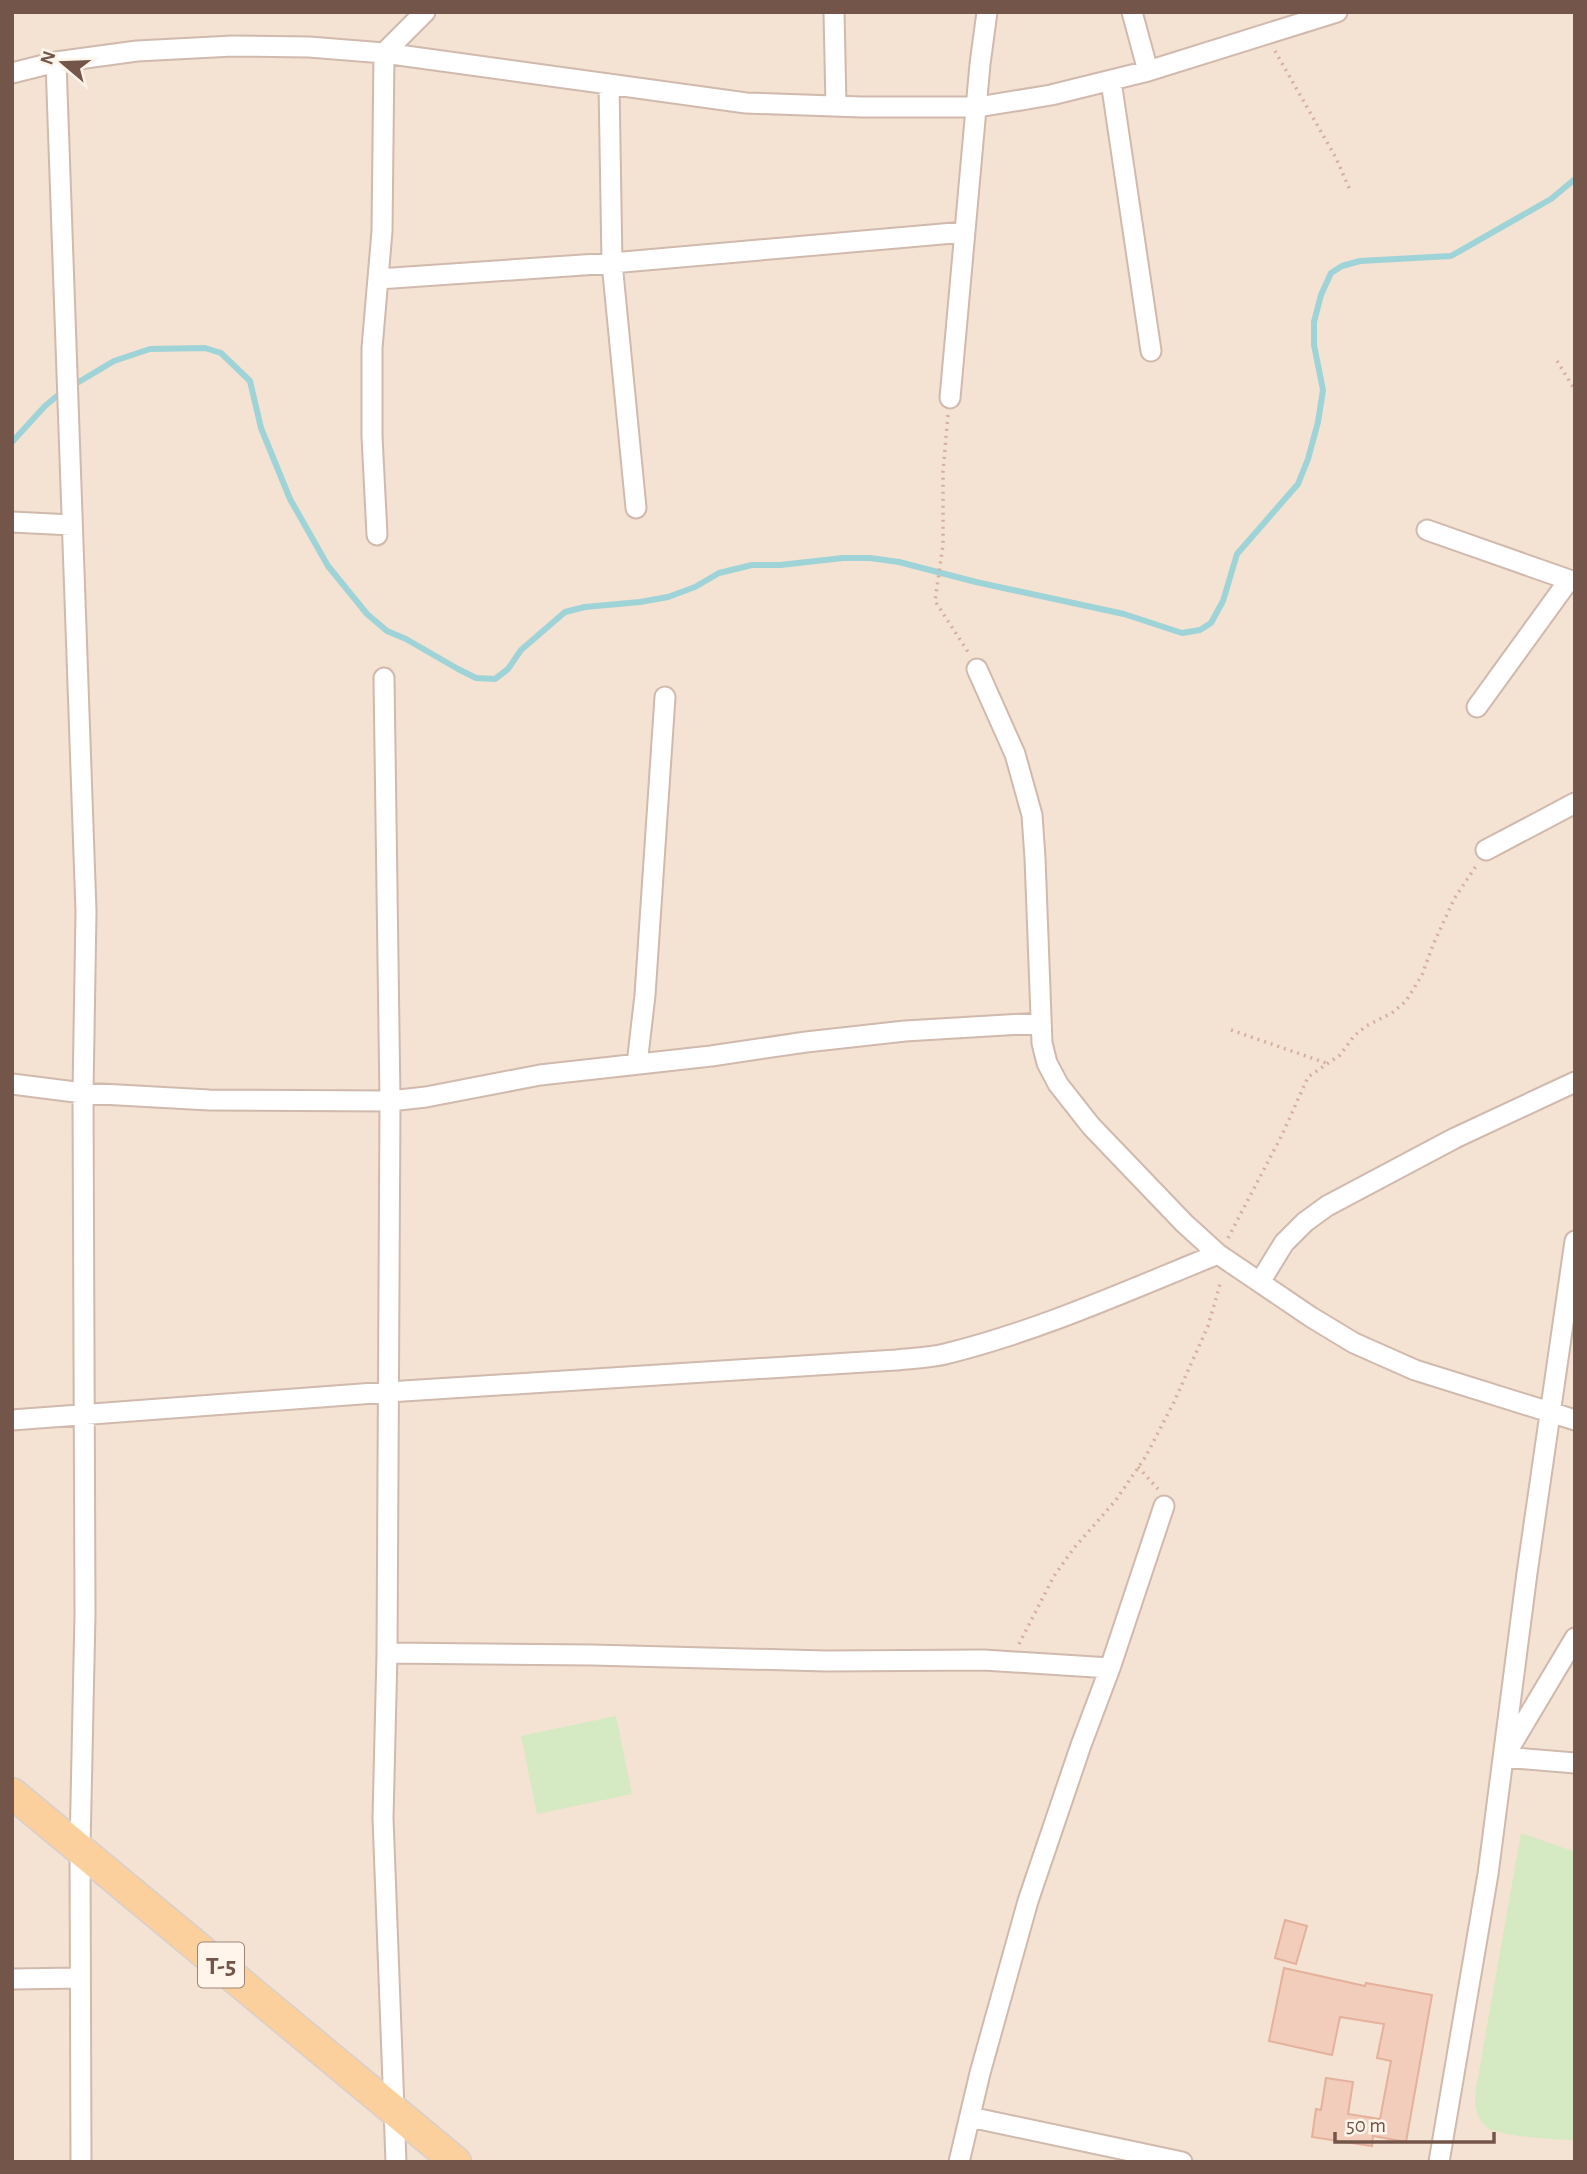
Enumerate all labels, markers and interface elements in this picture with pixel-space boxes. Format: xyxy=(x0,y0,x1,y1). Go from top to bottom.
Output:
north arrow xyxy=(28,28,98,98)
text: N xyxy=(37,49,59,67)
road number: T-5 xyxy=(198,1942,244,1988)
scale bar xyxy=(1335,2100,1494,2144)
text: 50 m xyxy=(1346,2115,1386,2136)

